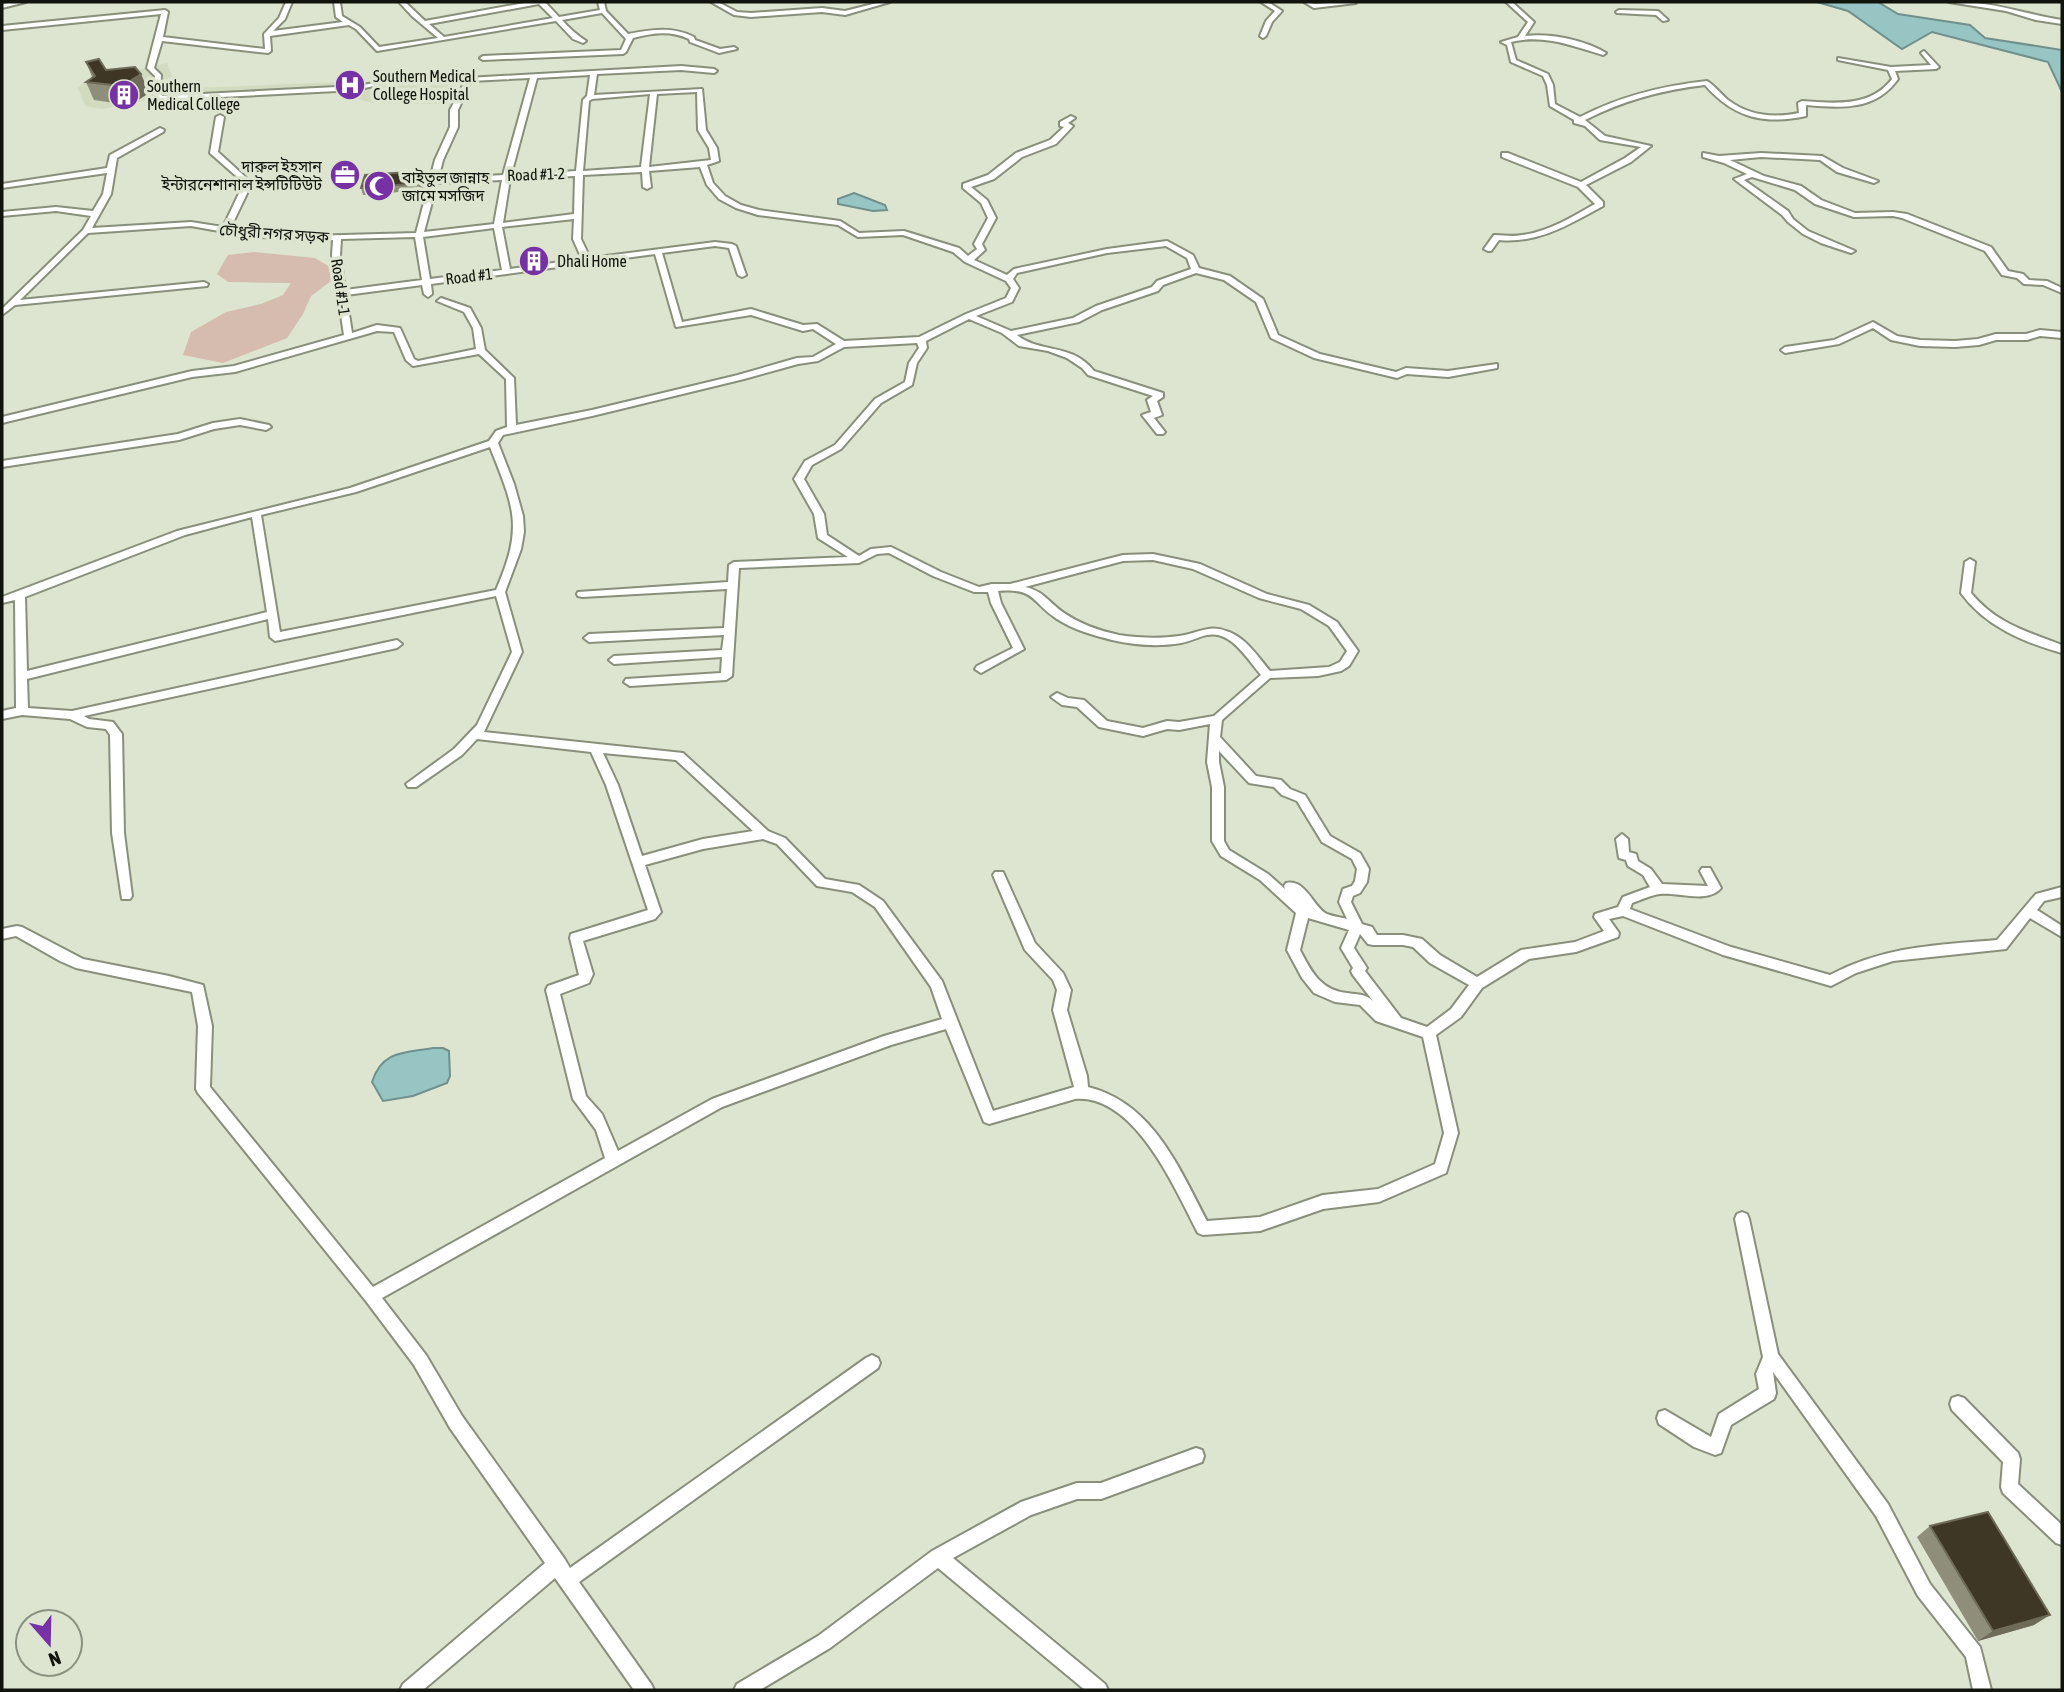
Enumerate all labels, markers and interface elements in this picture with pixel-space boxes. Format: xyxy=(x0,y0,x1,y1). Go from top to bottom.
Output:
place label: Southern Medical College Hospital xyxy=(373,67,477,104)
hospital icon: Southern Medical College Hospital xyxy=(333,68,367,102)
place label: Southern Medical College xyxy=(147,77,240,114)
building icon: Southern Medical College xyxy=(107,78,141,112)
place label: দারুল ইহসান ইন্টারনেশানাল ইন্সটিটিউট xyxy=(160,157,322,193)
office icon: দারুল ইহসান ইন্টারনেশানাল ইন্সটিটিউট xyxy=(328,158,362,192)
street label: Road #1-2 xyxy=(507,164,565,184)
place label: বাইতুল জান্নাহ জামে মসজিদ xyxy=(401,168,490,204)
mosque icon: বাইতুল জান্নাহ জামে মসজিদ xyxy=(362,169,396,203)
street label: চৌধুরী নগর সড়ক xyxy=(218,220,331,247)
building icon: Dhali Home xyxy=(517,244,551,278)
place label: Dhali Home xyxy=(557,252,627,270)
street label: Road #1-1 xyxy=(328,257,354,317)
street label: Road #1 xyxy=(444,264,494,288)
north arrow xyxy=(14,1608,84,1678)
text: N xyxy=(46,1647,64,1671)

